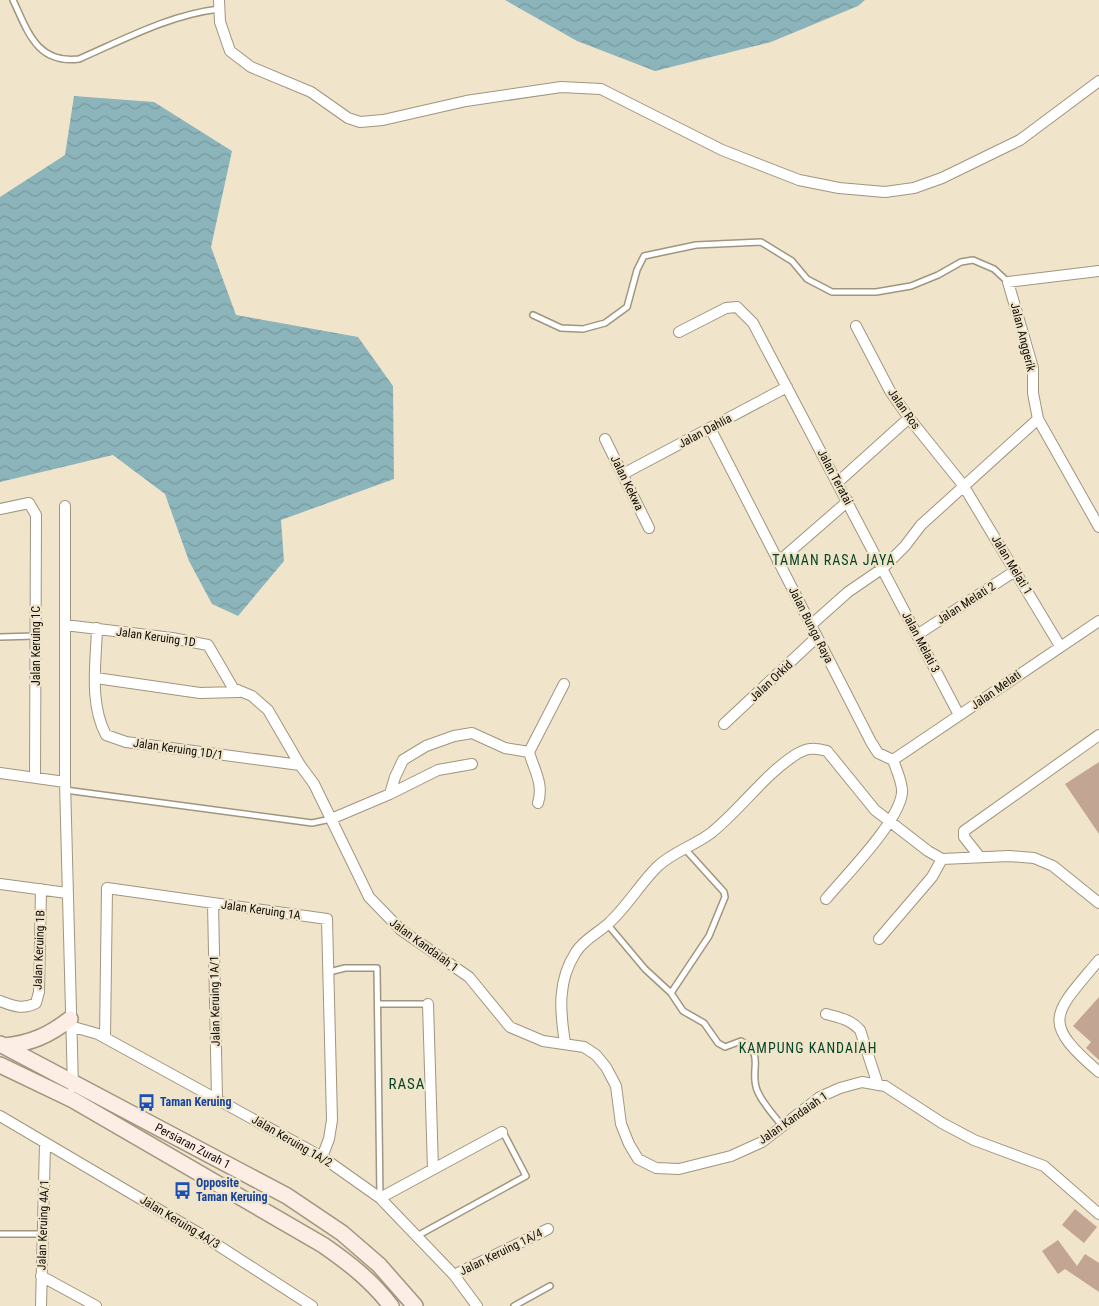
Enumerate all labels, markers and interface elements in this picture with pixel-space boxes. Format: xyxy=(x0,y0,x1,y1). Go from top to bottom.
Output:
street label: Jalan Anggerik xyxy=(1008,301,1038,374)
street label: Jalan Ros xyxy=(885,386,923,432)
street label: Jalan Dahlia xyxy=(676,411,734,451)
street label: Jalan Teratai xyxy=(815,447,855,507)
street label: Jalan Kekwa xyxy=(608,453,646,513)
street label: Jalan Melati 1 xyxy=(989,533,1035,597)
district label: TAMAN RASA JAYA xyxy=(772,552,896,568)
street label: Jalan Melati 2 xyxy=(934,579,998,627)
street label: Jalan Bunga Raya xyxy=(786,584,836,666)
street label: Jalan Keruing 1C xyxy=(29,606,43,686)
street label: Jalan Melati 3 xyxy=(899,609,943,675)
street label: Jalan Keruing 1D xyxy=(115,624,197,650)
street label: Jalan Orkid xyxy=(747,658,795,704)
street label: Jalan Melati xyxy=(968,668,1024,712)
street label: Jalan Keruing 1D/1 xyxy=(132,736,224,762)
street label: Jalan Keruing 1A xyxy=(220,897,302,923)
street label: Jalan Keruing 1B xyxy=(31,910,47,990)
street label: Jalan Kandaiah 1 xyxy=(387,915,461,975)
street label: Jalan Keruing 1A/1 xyxy=(207,956,223,1046)
district label: KAMPUNG KANDAIAH xyxy=(739,1040,877,1056)
district label: RASA xyxy=(388,1075,426,1093)
street label: Jalan Kandaiah 1 xyxy=(756,1089,830,1147)
bus stop icon: Taman Keruing xyxy=(136,1092,156,1112)
place label: Taman Keruing xyxy=(160,1095,232,1109)
street label: Jalan Keruing 1A/2 xyxy=(249,1112,335,1170)
street label: Persiaran Zurah 1 xyxy=(153,1120,233,1172)
place label: Opposite Taman Keruing xyxy=(196,1176,268,1204)
street label: Jalan Keruing 4A/1 xyxy=(34,1180,52,1270)
bus stop icon: Opposite Taman Keruing xyxy=(172,1180,192,1200)
street label: Jalan Keruing 4A/3 xyxy=(138,1193,222,1251)
street label: Jalan Keruing 1A/4 xyxy=(457,1226,545,1278)

